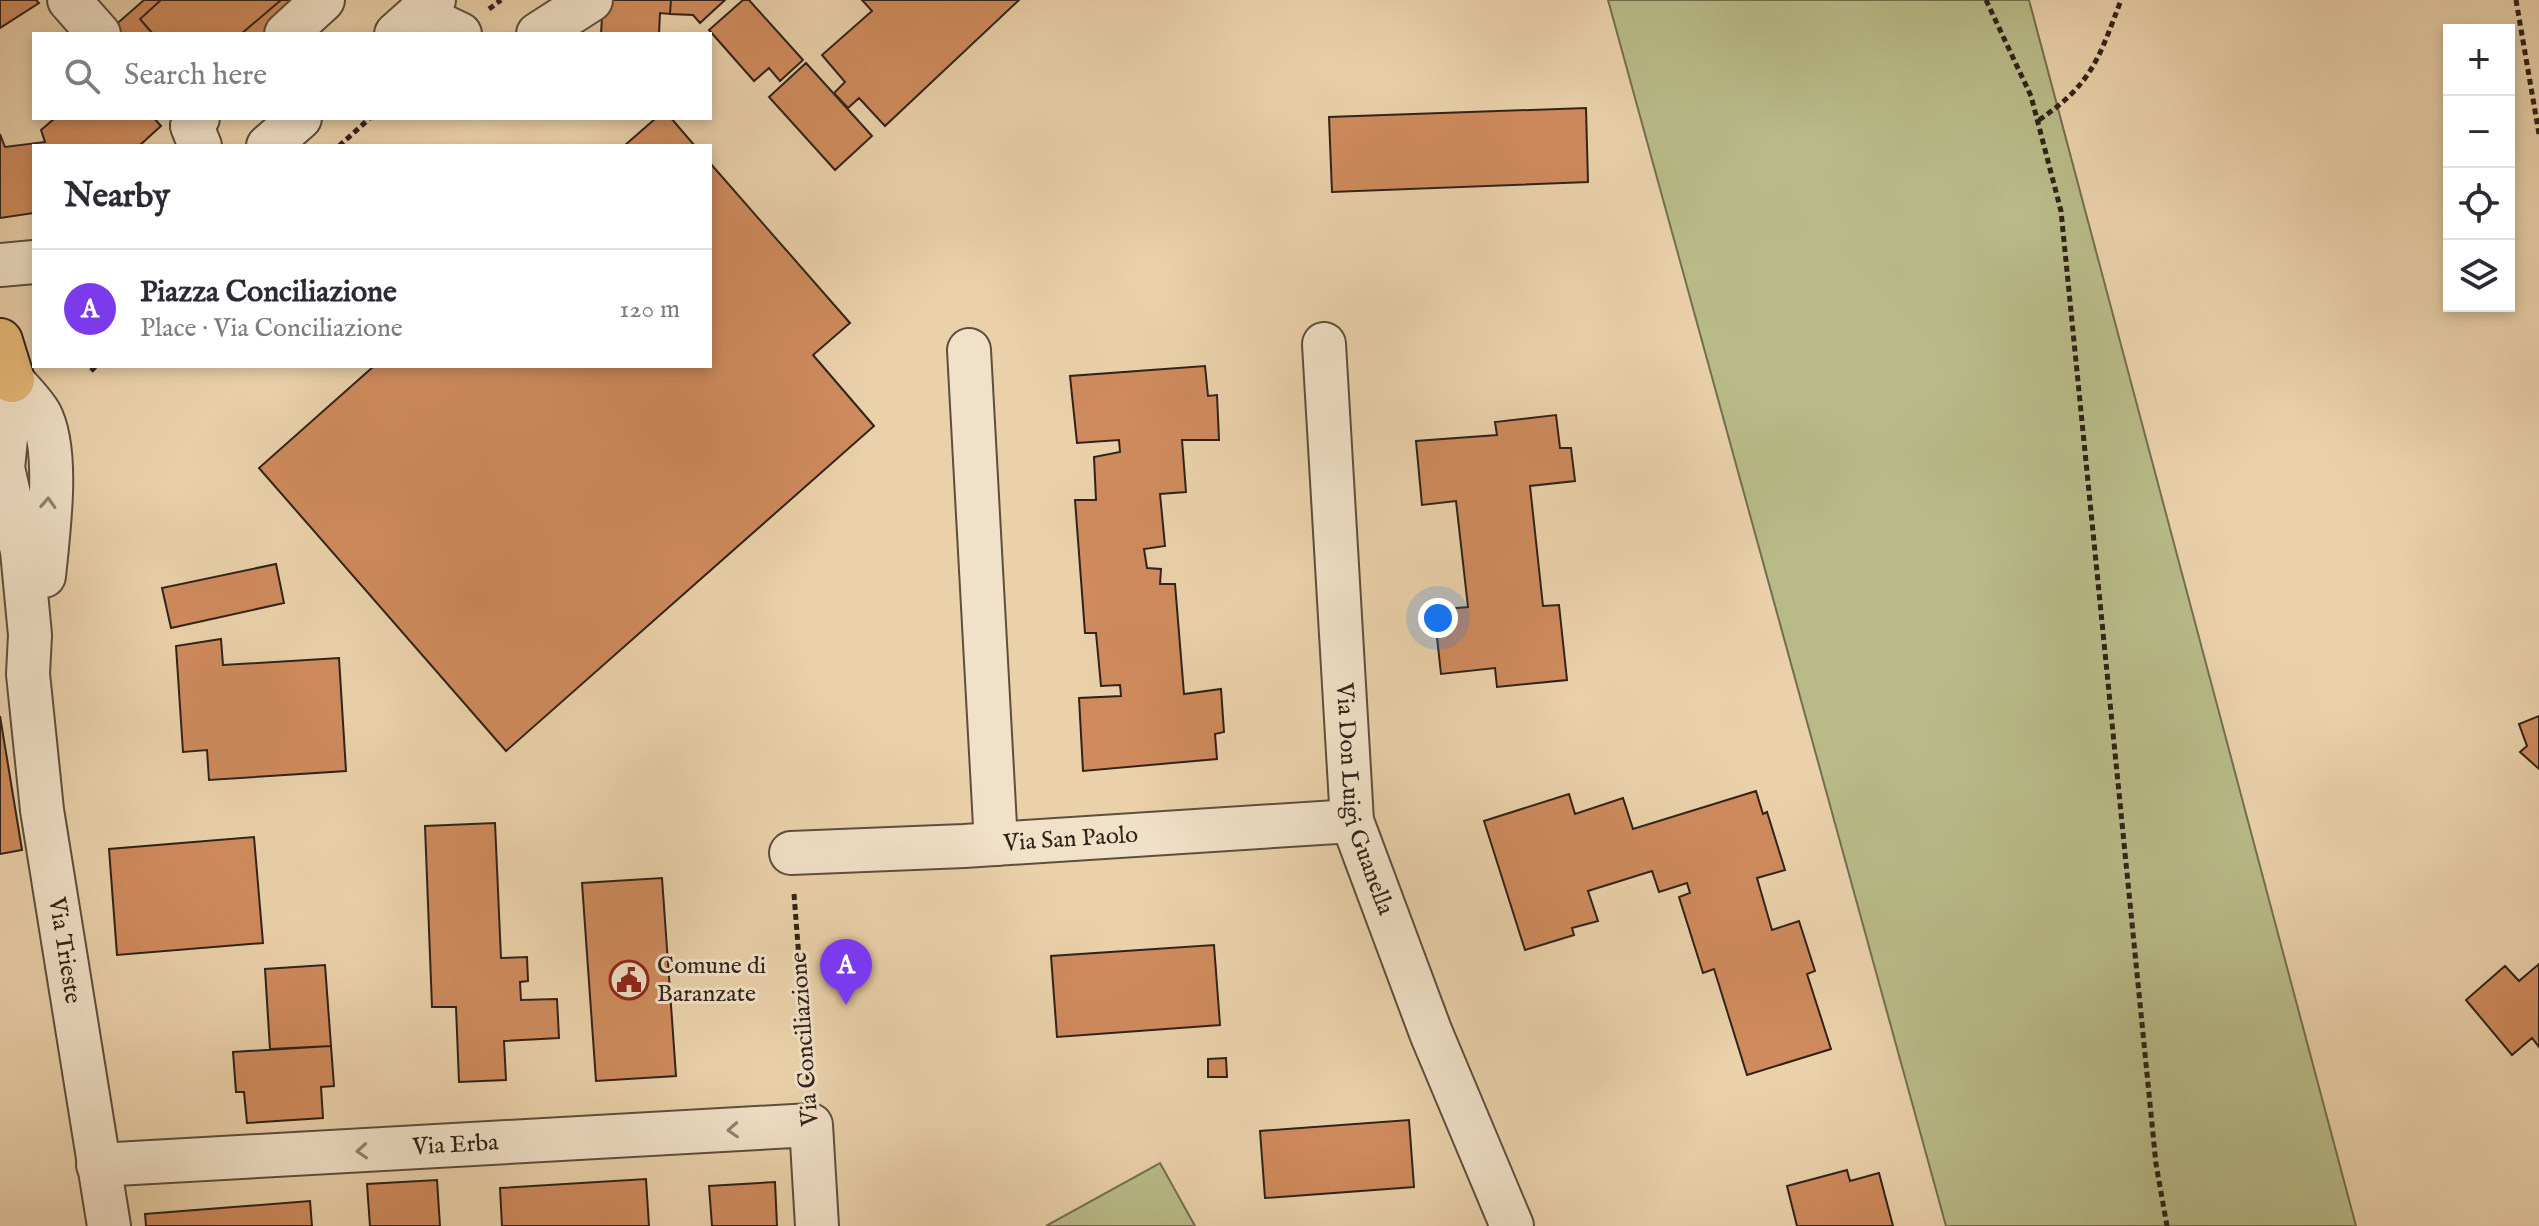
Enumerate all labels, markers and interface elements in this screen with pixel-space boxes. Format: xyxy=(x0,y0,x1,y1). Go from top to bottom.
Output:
map controls xyxy=(2443,24,2515,312)
button: + xyxy=(2443,24,2515,96)
search box xyxy=(32,32,712,120)
icon: search xyxy=(60,54,104,98)
text: Search here xyxy=(124,57,267,95)
button: − xyxy=(2443,96,2515,168)
button: locate xyxy=(2443,168,2515,240)
text: Nearby xyxy=(64,175,170,218)
button: layers xyxy=(2443,240,2515,312)
text: Piazza Conciliazione xyxy=(140,274,397,312)
text: A xyxy=(81,293,99,326)
text: 120 m xyxy=(620,293,680,326)
text: Place · Via Conciliazione xyxy=(140,312,403,345)
one-way arrow xyxy=(39,496,56,509)
your location xyxy=(1418,598,1458,638)
street label: Via Don Luigi Guanella xyxy=(1328,681,1401,920)
street label: Via San Paolo xyxy=(1001,819,1139,859)
street label: Via Trieste xyxy=(41,894,88,1006)
pin: A xyxy=(820,939,872,1005)
place label: Comune di Baranzate xyxy=(657,951,766,1010)
street label: Via Conciliazione xyxy=(783,951,827,1128)
public building icon: Comune di Baranzate xyxy=(608,959,650,1001)
one-way arrow xyxy=(726,1121,739,1138)
street label: Via Erba xyxy=(410,1127,500,1163)
one-way arrow xyxy=(355,1142,368,1159)

